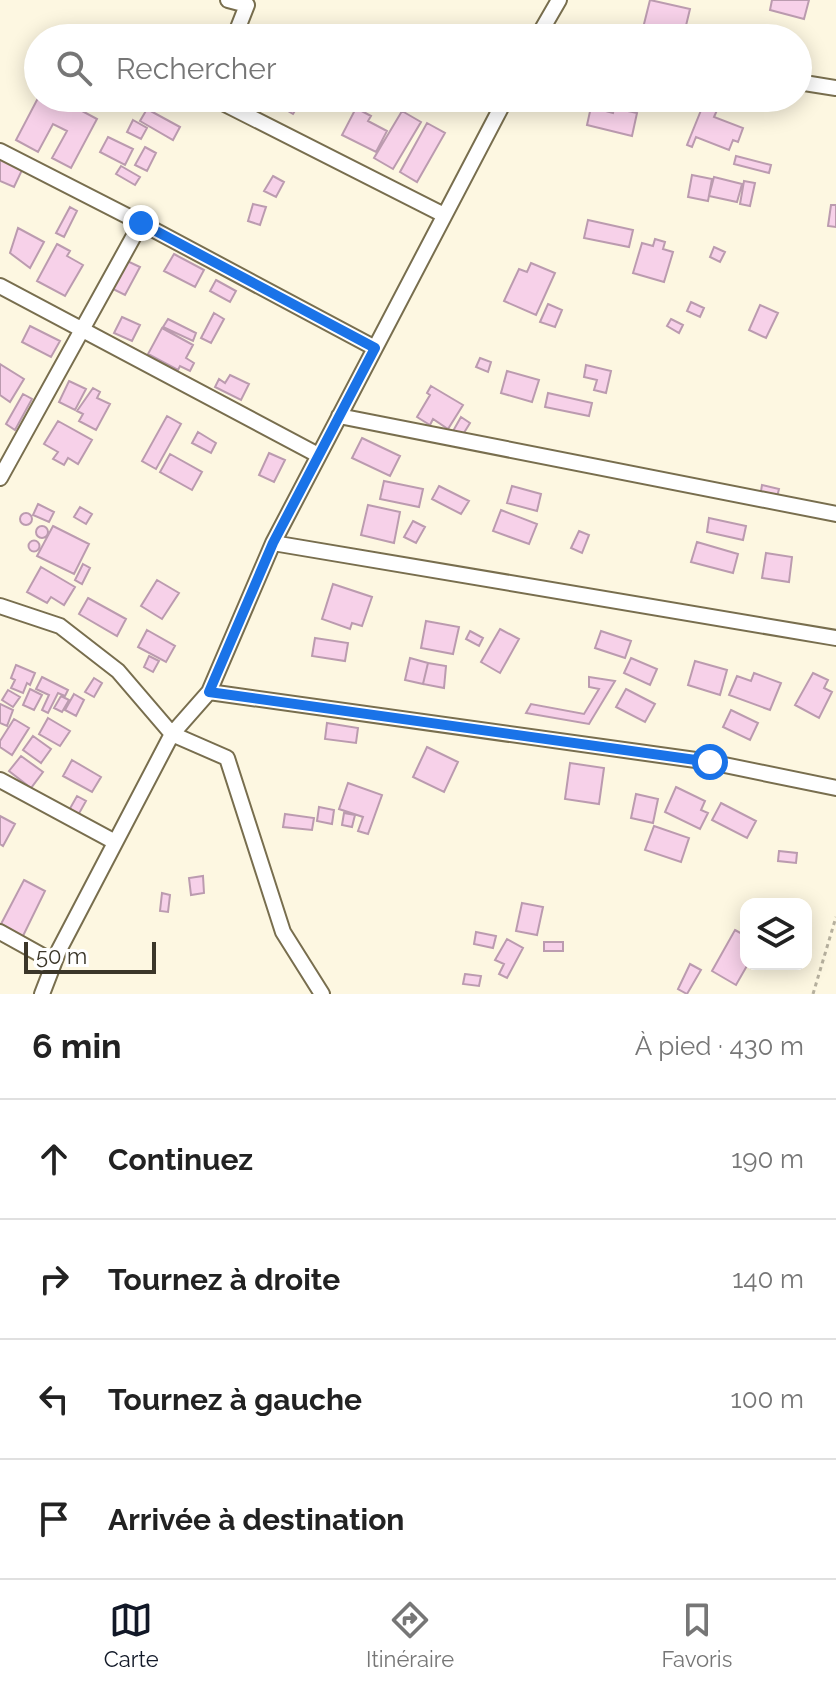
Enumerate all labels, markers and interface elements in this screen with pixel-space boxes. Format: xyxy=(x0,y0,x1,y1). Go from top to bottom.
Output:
search box xyxy=(24,24,812,112)
icon: search xyxy=(52,46,96,90)
text: Rechercher xyxy=(116,51,276,86)
route end xyxy=(123,205,159,241)
route start xyxy=(692,744,728,780)
map controls xyxy=(740,898,812,970)
button: layers xyxy=(740,898,812,970)
scale bar xyxy=(24,938,156,974)
text: 50 m xyxy=(36,943,87,969)
text: 6 min xyxy=(32,1026,122,1066)
text: À pied · 430 m xyxy=(635,1031,804,1061)
icon: ahead xyxy=(32,1137,76,1181)
text: Continuez xyxy=(108,1142,253,1177)
text: 190 m xyxy=(731,1144,804,1174)
icon: right xyxy=(32,1257,76,1301)
text: Tournez à droite xyxy=(108,1262,340,1297)
text: 140 m xyxy=(732,1264,804,1294)
icon: left xyxy=(32,1377,76,1421)
text: Tournez à gauche xyxy=(108,1382,362,1417)
text: 100 m xyxy=(731,1384,804,1414)
icon: arrive xyxy=(32,1497,76,1541)
text: Arrivée à destination xyxy=(108,1502,404,1537)
tab: Carte xyxy=(104,1598,159,1672)
tab: Itinéraire xyxy=(366,1598,454,1672)
tab: Favoris xyxy=(662,1598,732,1672)

